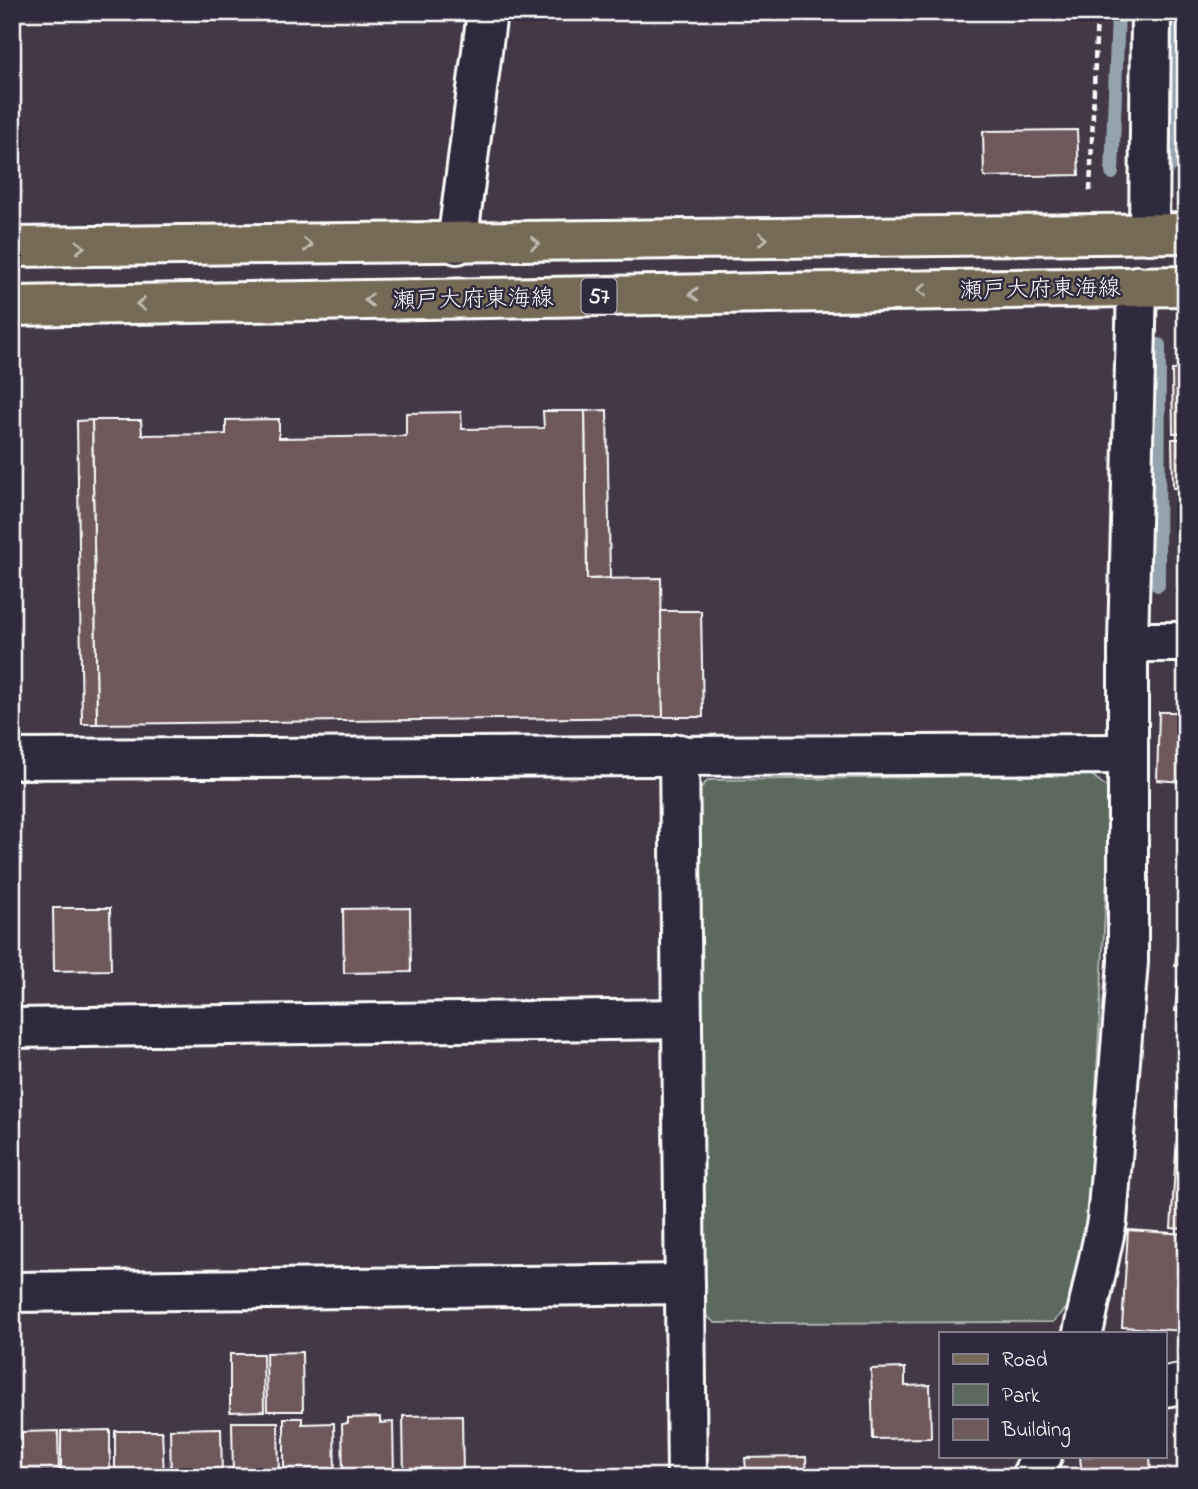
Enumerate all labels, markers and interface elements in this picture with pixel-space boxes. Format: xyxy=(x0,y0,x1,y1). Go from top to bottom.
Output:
one-way arrow xyxy=(758,231,769,247)
one-way arrow xyxy=(530,235,541,250)
one-way arrow xyxy=(303,237,314,253)
one-way arrow xyxy=(76,239,86,255)
street label: 瀬戸大府東海線 xyxy=(959,273,1121,308)
road number: 57 xyxy=(582,278,616,314)
one-way arrow xyxy=(916,282,926,298)
street label: 瀬戸大府東海線 xyxy=(392,283,554,318)
one-way arrow xyxy=(688,286,699,302)
one-way arrow xyxy=(363,292,373,308)
one-way arrow xyxy=(135,296,146,312)
legend xyxy=(939,1332,1166,1458)
text: Road xyxy=(1002,1346,1048,1376)
text: Park xyxy=(1002,1382,1041,1412)
text: Building xyxy=(1001,1416,1071,1448)

